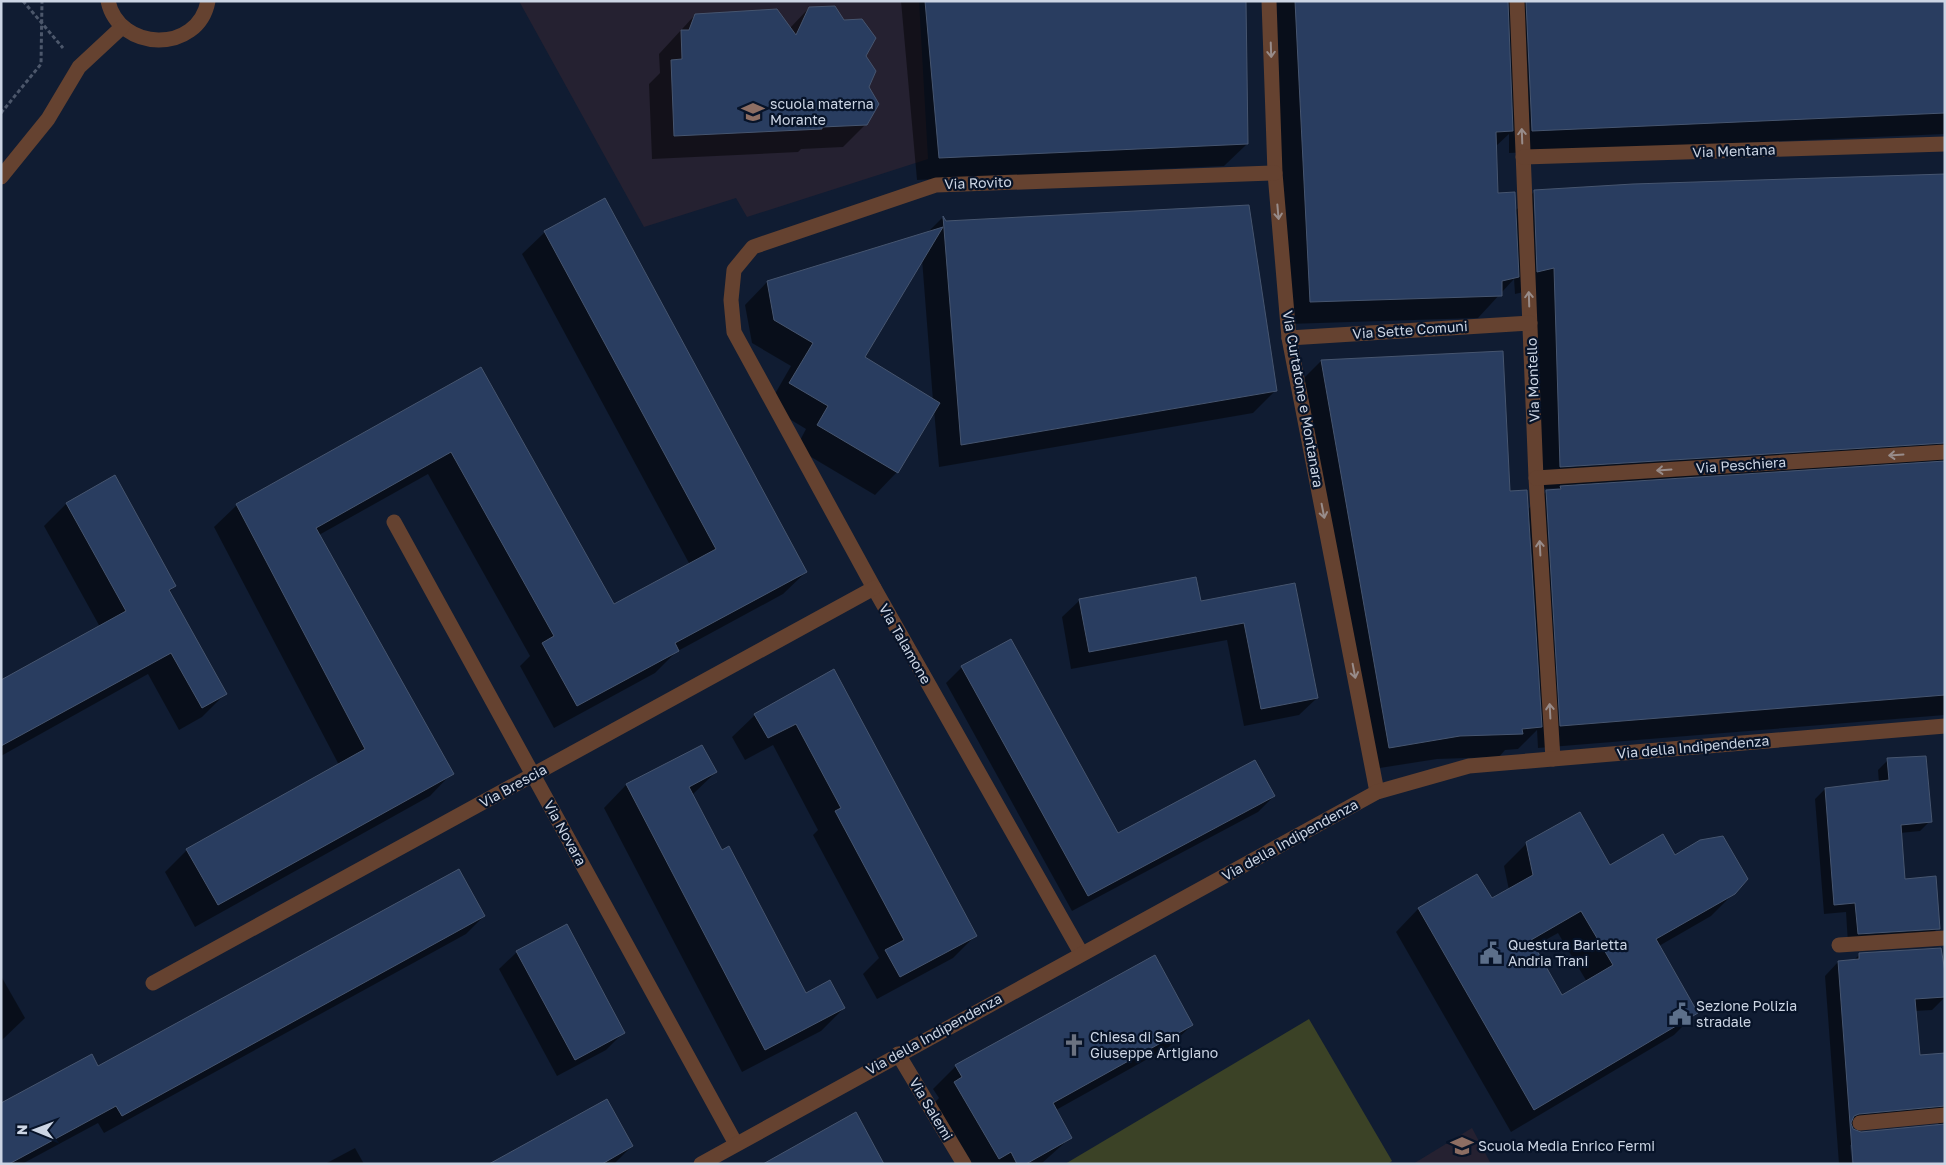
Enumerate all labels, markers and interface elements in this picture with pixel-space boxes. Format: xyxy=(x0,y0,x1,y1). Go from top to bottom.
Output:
one-way arrow xyxy=(1266,42,1275,58)
place label: scuola materna Morante xyxy=(770,95,874,128)
school or university icon: scuola materna Morante xyxy=(740,99,766,125)
one-way arrow xyxy=(1518,128,1527,144)
street label: Via Mentana xyxy=(1692,141,1776,160)
street label: Via Rovito xyxy=(944,173,1012,192)
one-way arrow xyxy=(1274,204,1283,220)
one-way arrow xyxy=(1525,291,1534,307)
street label: Via Curtatone e Montanara xyxy=(1280,309,1327,489)
street label: Via Sette Comuni xyxy=(1352,317,1468,342)
street label: Via Montello xyxy=(1523,338,1542,422)
one-way arrow xyxy=(1888,450,1904,459)
street label: Via Peschiera xyxy=(1695,453,1787,476)
one-way arrow xyxy=(1656,465,1672,474)
one-way arrow xyxy=(1318,503,1328,519)
one-way arrow xyxy=(1536,541,1545,557)
street label: Via Talamone xyxy=(876,601,935,687)
one-way arrow xyxy=(1349,662,1359,678)
one-way arrow xyxy=(1545,703,1554,719)
street label: Via della Indipendenza xyxy=(1616,731,1770,762)
street label: Via Brescia xyxy=(476,760,549,811)
street label: Via della Indipendenza xyxy=(1219,795,1361,884)
street label: Via Novara xyxy=(541,797,590,868)
place label: Questura Barletta Andria Trani xyxy=(1508,936,1627,969)
public building icon: Questura Barletta Andria Trani xyxy=(1478,940,1504,966)
street label: Via della Indipendenza xyxy=(863,989,1005,1078)
place label: Sezione Polizia stradale xyxy=(1696,997,1797,1030)
public building icon: Sezione Polizia stradale xyxy=(1667,1001,1693,1027)
place label: Chiesa di San Giuseppe Artigiano xyxy=(1090,1028,1218,1061)
church icon: Chiesa di San Giuseppe Artigiano xyxy=(1061,1032,1087,1058)
street label: Via Salemi xyxy=(906,1074,957,1143)
north arrow xyxy=(10,1105,60,1155)
text: N xyxy=(13,1124,30,1135)
school or university icon: Scuola Media Enrico Fermi xyxy=(1449,1133,1475,1159)
place label: Scuola Media Enrico Fermi xyxy=(1478,1137,1655,1154)

